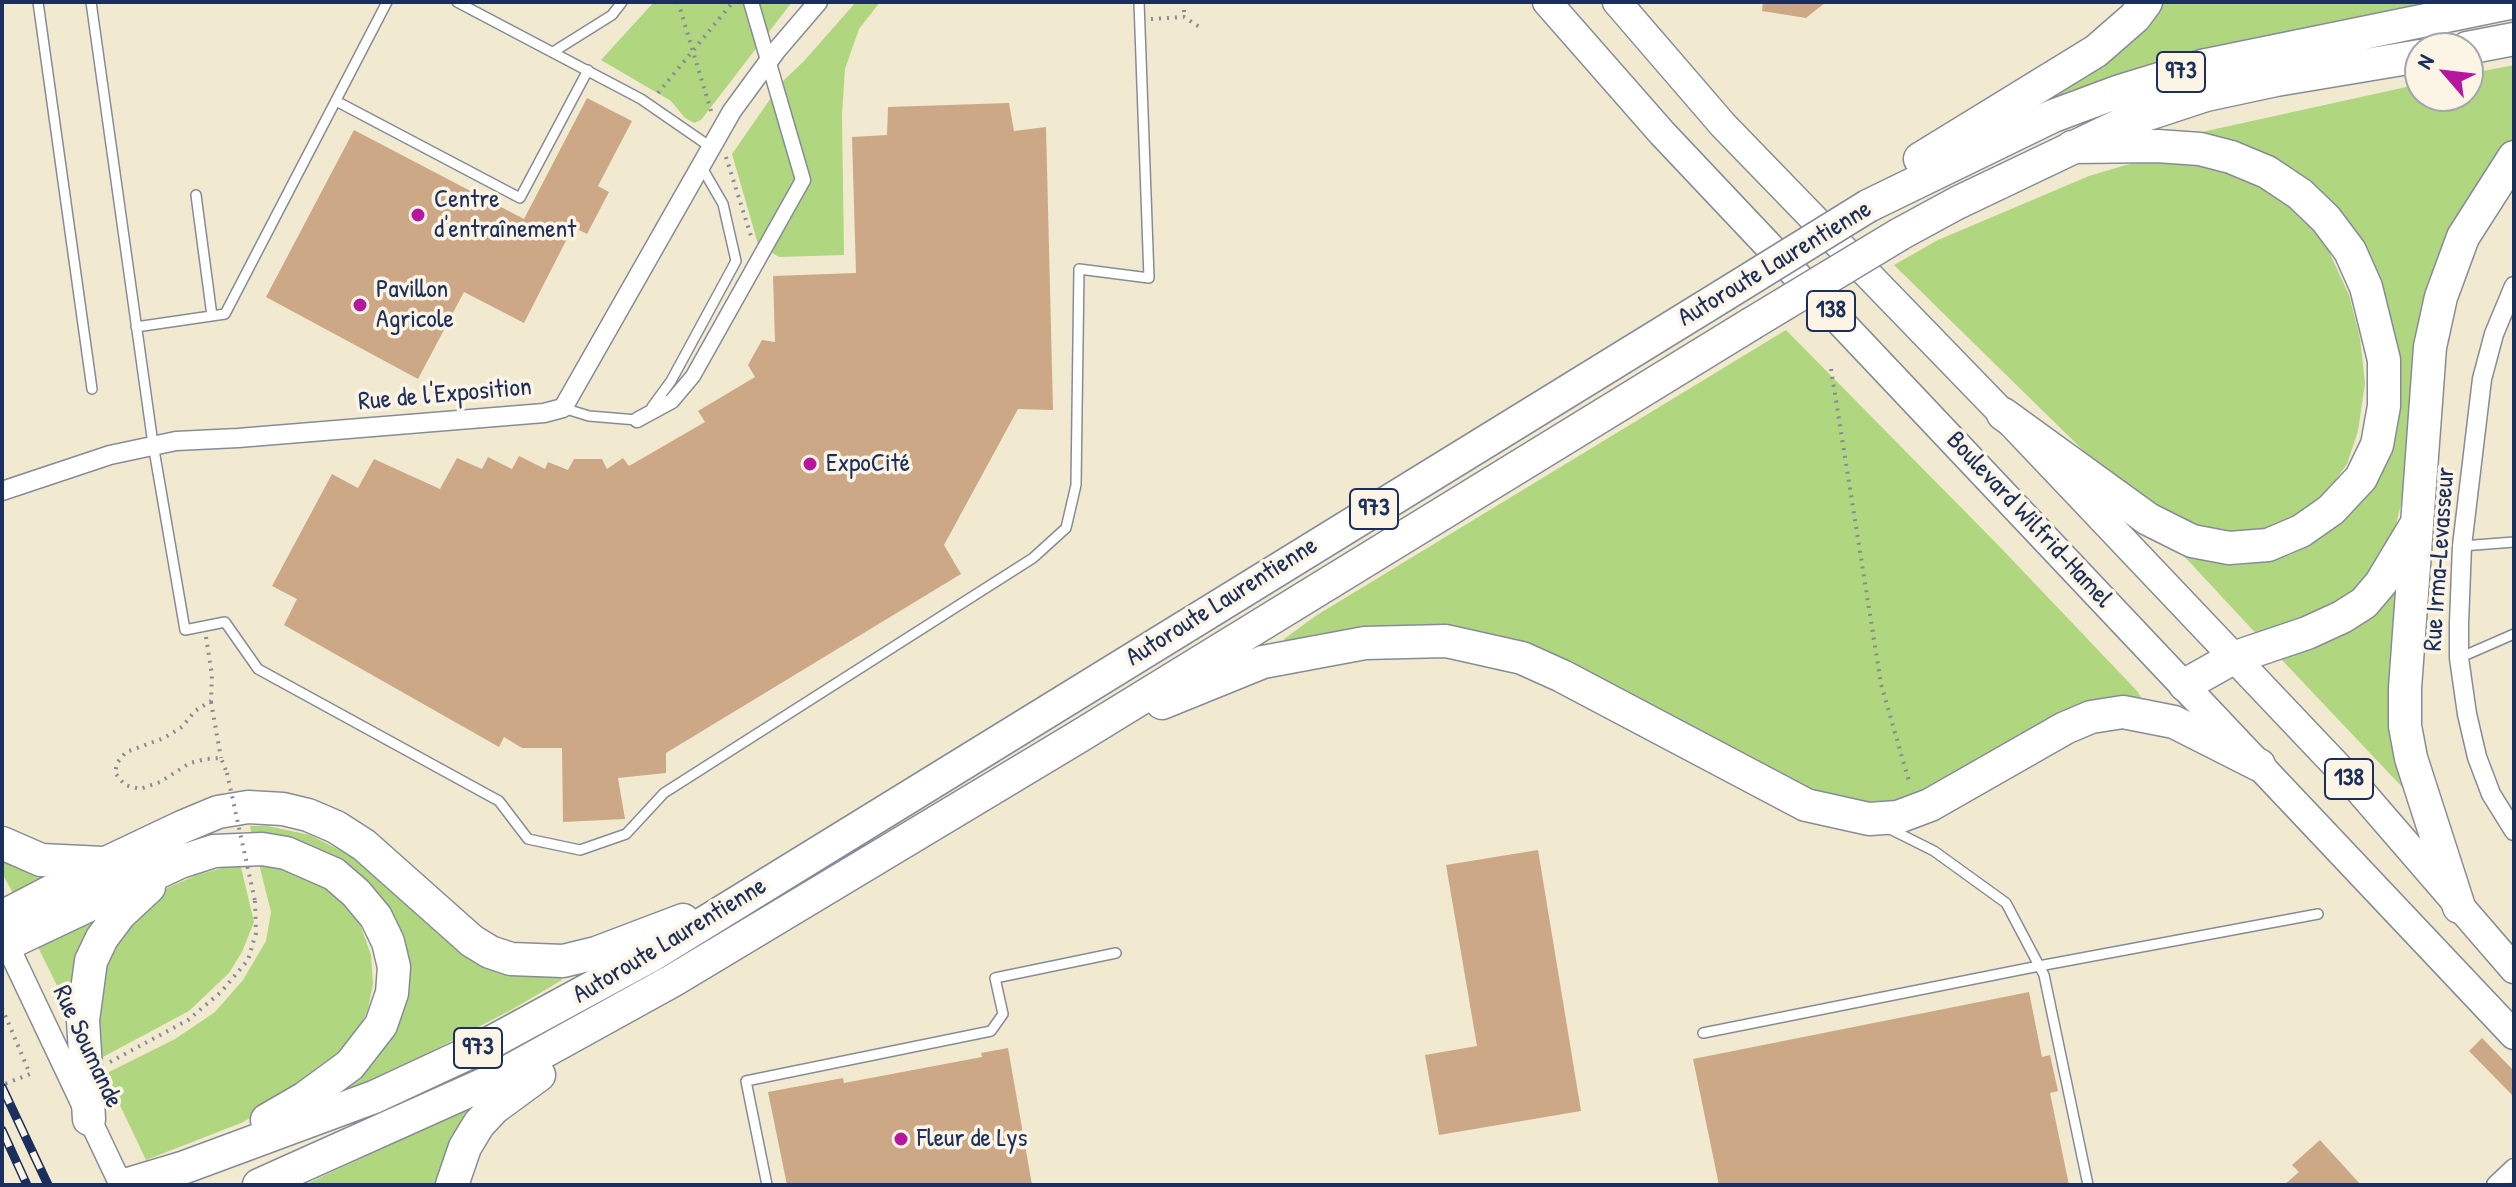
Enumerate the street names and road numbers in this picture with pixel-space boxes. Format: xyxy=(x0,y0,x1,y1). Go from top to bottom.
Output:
road number: 973 xyxy=(2157,52,2205,92)
street label: Autoroute Laurentienne xyxy=(1673,194,1877,334)
road number: 138 xyxy=(1807,291,1855,331)
street label: Rue de l'Exposition xyxy=(357,372,533,418)
street label: Boulevard Wilfrid-Hamel xyxy=(1939,425,2119,615)
street label: Rue Irma-Levasseur xyxy=(2418,466,2462,652)
road number: 973 xyxy=(1350,489,1398,529)
street label: Autoroute Laurentienne xyxy=(1120,530,1324,674)
road number: 138 xyxy=(2325,759,2373,799)
street label: Autoroute Laurentienne xyxy=(568,871,772,1011)
street label: Rue Soumande xyxy=(45,981,129,1113)
road number: 973 xyxy=(454,1028,502,1068)

